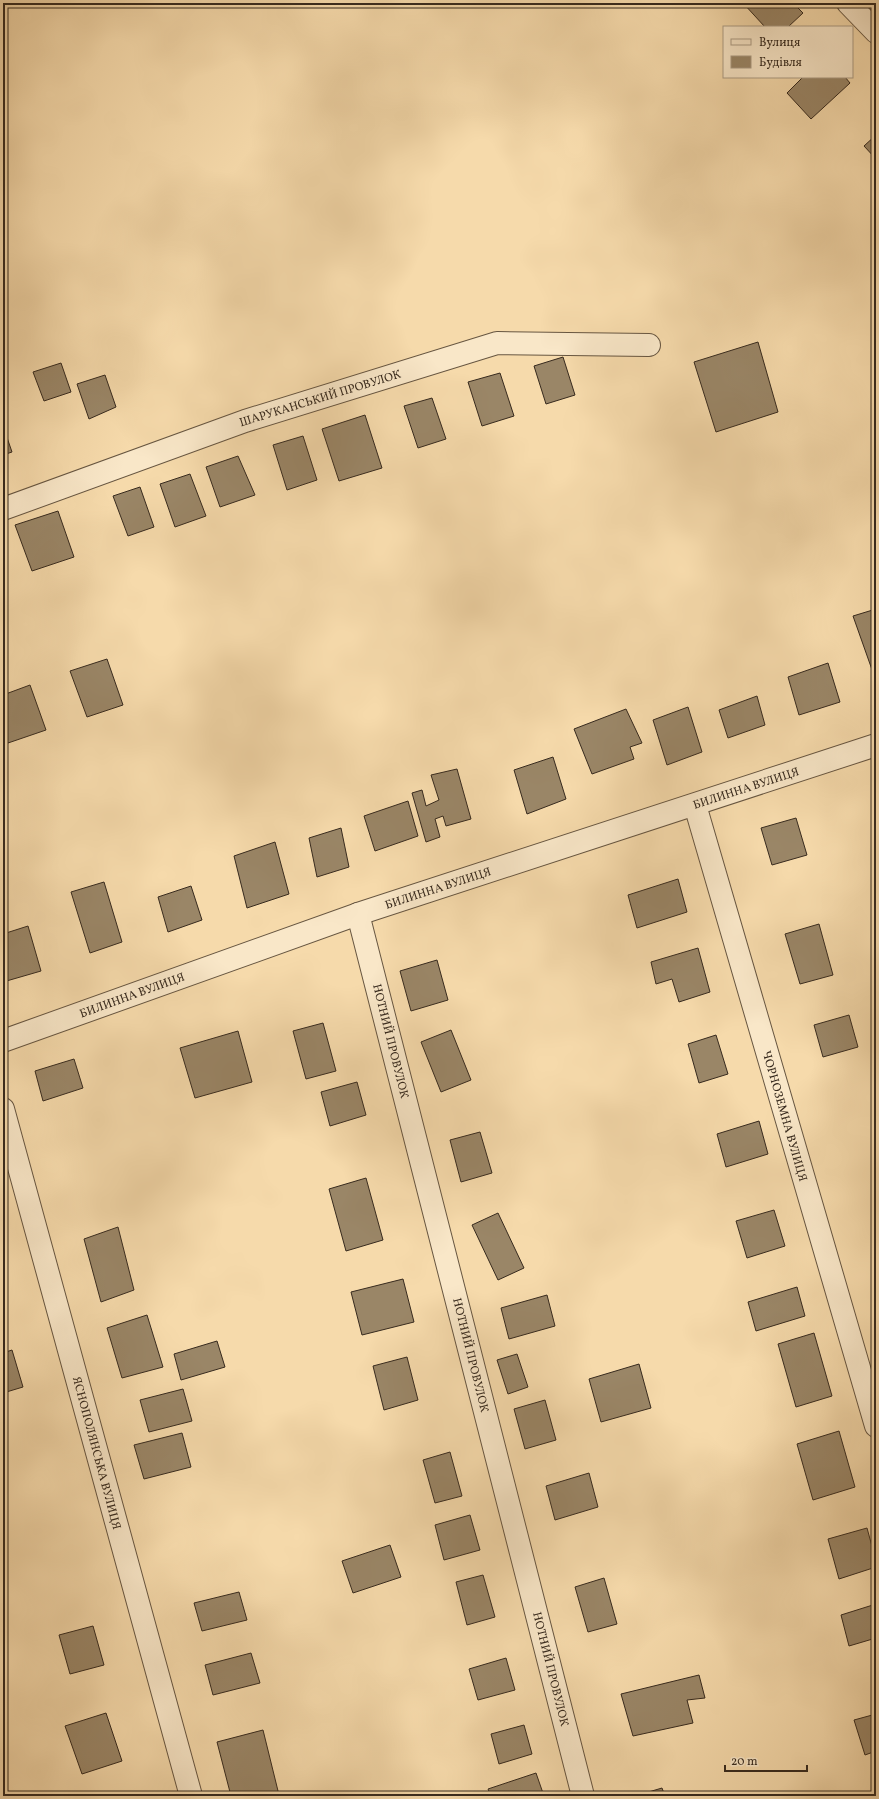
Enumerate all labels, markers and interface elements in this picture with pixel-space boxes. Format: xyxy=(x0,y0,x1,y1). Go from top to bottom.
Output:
legend xyxy=(723,26,853,78)
text: Вулиця xyxy=(759,35,800,51)
text: Будівля xyxy=(759,55,802,71)
street label: ШАРУКАНСЬКИЙ ПРОВУЛОК xyxy=(237,366,403,431)
street label: БИЛИННА ВУЛИЦЯ xyxy=(691,764,802,814)
street label: БИЛИННА ВУЛИЦЯ xyxy=(383,864,494,914)
street label: БИЛИННА ВУЛИЦЯ xyxy=(78,969,187,1022)
street label: НОТНИЙ ПРОВУЛОК xyxy=(368,982,413,1100)
street label: ЧОРНОЗЕМНА ВУЛИЦЯ xyxy=(758,1049,810,1184)
street label: НОТНИЙ ПРОВУЛОК xyxy=(448,1296,493,1414)
street label: ЯСНОПОЛЯНСЬКА ВУЛИЦЯ xyxy=(68,1375,124,1532)
street label: НОТНИЙ ПРОВУЛОК xyxy=(528,1610,573,1728)
scale bar xyxy=(725,1747,807,1773)
text: 20 m xyxy=(731,1754,758,1770)

